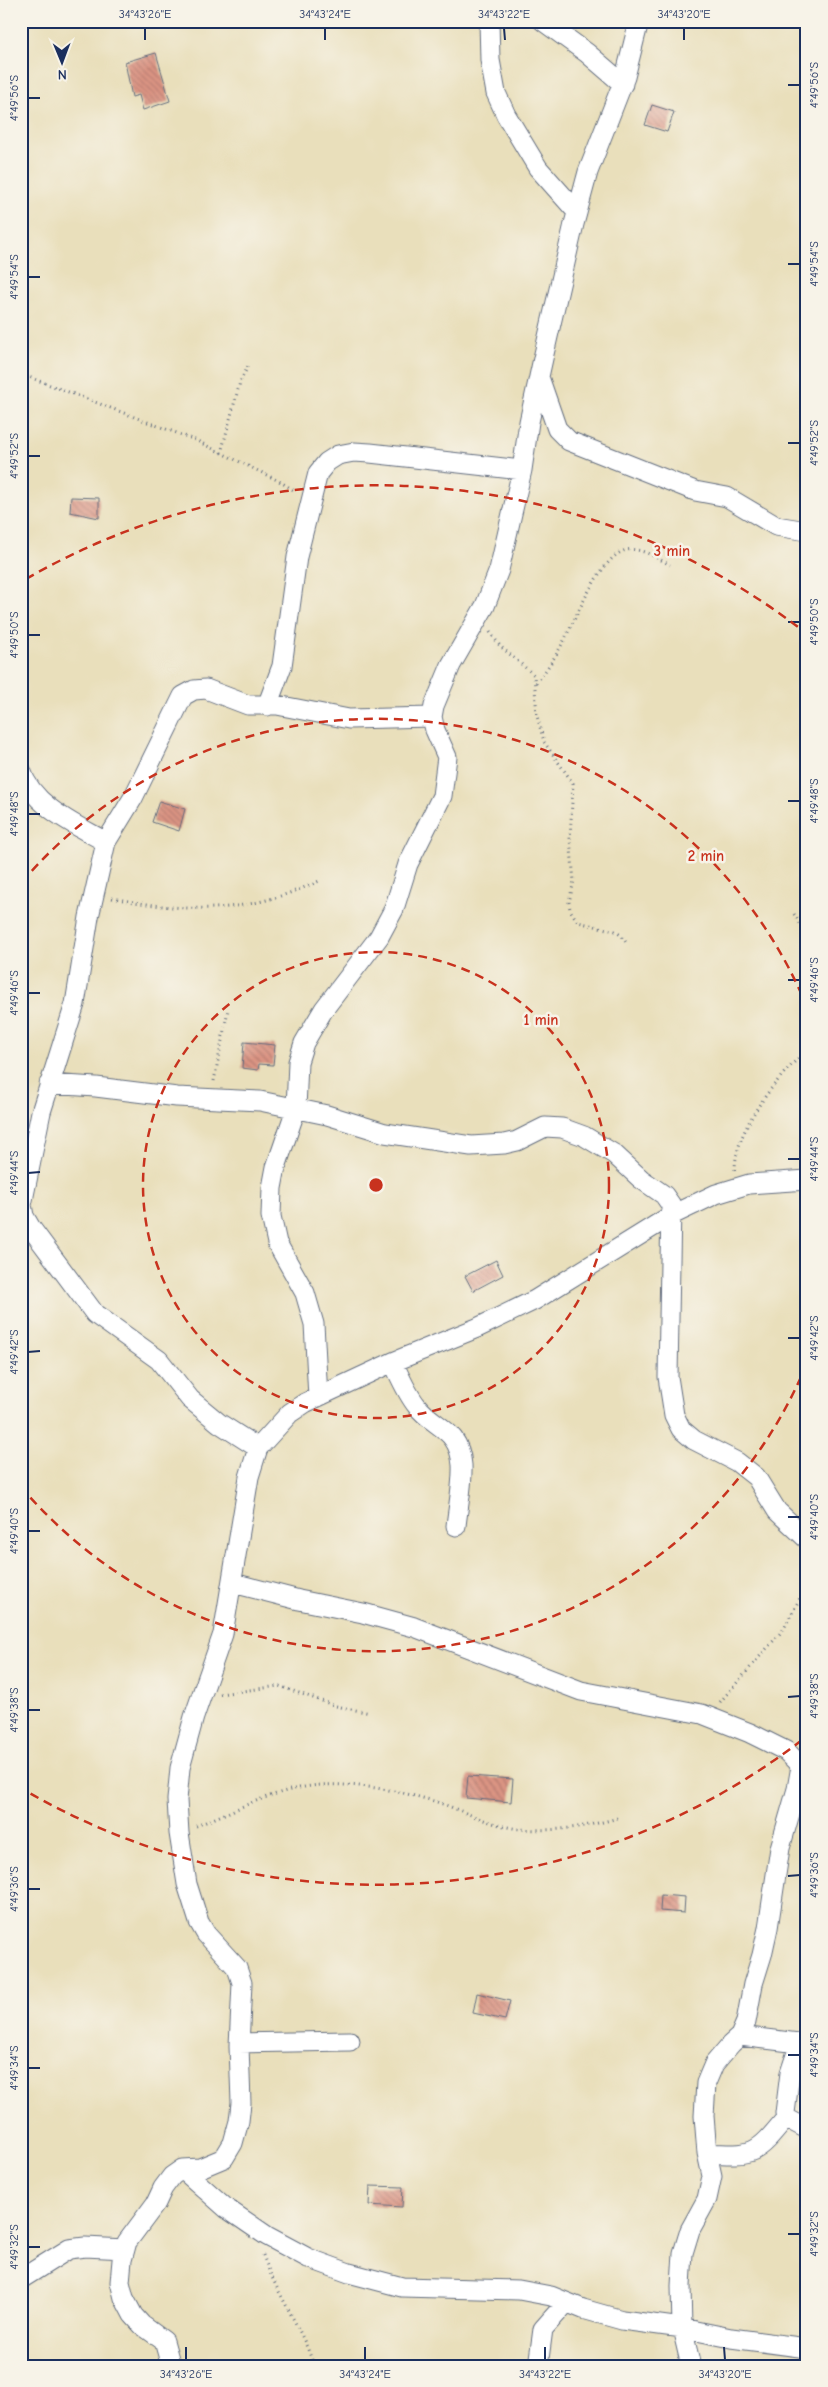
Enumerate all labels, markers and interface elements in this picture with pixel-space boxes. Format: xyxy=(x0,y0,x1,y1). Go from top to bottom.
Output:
text: 34°43'26"E xyxy=(119,7,171,21)
text: 34°43'24"E xyxy=(299,7,351,21)
text: 34°43'22"E xyxy=(478,7,530,21)
text: 34°43'20"E xyxy=(657,7,711,21)
north arrow xyxy=(38,38,88,88)
text: 4°49'56"S xyxy=(807,62,821,108)
text: N xyxy=(58,66,67,83)
text: 4°49'56"S xyxy=(7,75,21,121)
text: 4°49'54"S xyxy=(807,241,821,287)
text: 4°49'54"S xyxy=(7,254,21,300)
text: 4°49'52"S xyxy=(807,420,821,466)
text: 4°49'52"S xyxy=(7,433,21,479)
text: 3 min xyxy=(654,542,690,560)
text: 4°49'50"S xyxy=(807,598,821,646)
text: 4°49'50"S xyxy=(7,611,21,659)
text: 4°49'48"S xyxy=(807,778,821,824)
text: 4°49'48"S xyxy=(7,791,21,837)
text: 2 min xyxy=(688,847,724,865)
text: 4°49'46"S xyxy=(807,957,821,1003)
text: 4°49'46"S xyxy=(7,970,21,1016)
text: 1 min xyxy=(524,1011,558,1029)
text: 4°49'44"S xyxy=(807,1136,821,1181)
text: 4°49'44"S xyxy=(7,1150,21,1195)
centre of rings xyxy=(367,1176,385,1194)
text: 4°49'42"S xyxy=(807,1315,821,1361)
text: 4°49'42"S xyxy=(7,1329,21,1375)
text: 4°49'40"S xyxy=(807,1493,821,1540)
text: 4°49'40"S xyxy=(7,1507,21,1554)
text: 4°49'38"S xyxy=(807,1673,821,1719)
text: 4°49'38"S xyxy=(7,1687,21,1733)
text: 4°49'36"S xyxy=(807,1852,821,1898)
text: 4°49'36"S xyxy=(7,1866,21,1912)
text: 4°49'34"S xyxy=(807,2032,821,2078)
text: 4°49'34"S xyxy=(7,2045,21,2091)
text: 4°49'32"S xyxy=(807,2211,821,2257)
text: 4°49'32"S xyxy=(7,2224,21,2270)
text: 34°43'26"E xyxy=(160,2367,212,2381)
text: 34°43'24"E xyxy=(339,2367,391,2381)
text: 34°43'22"E xyxy=(519,2367,571,2381)
text: 34°43'20"E xyxy=(698,2367,752,2381)

